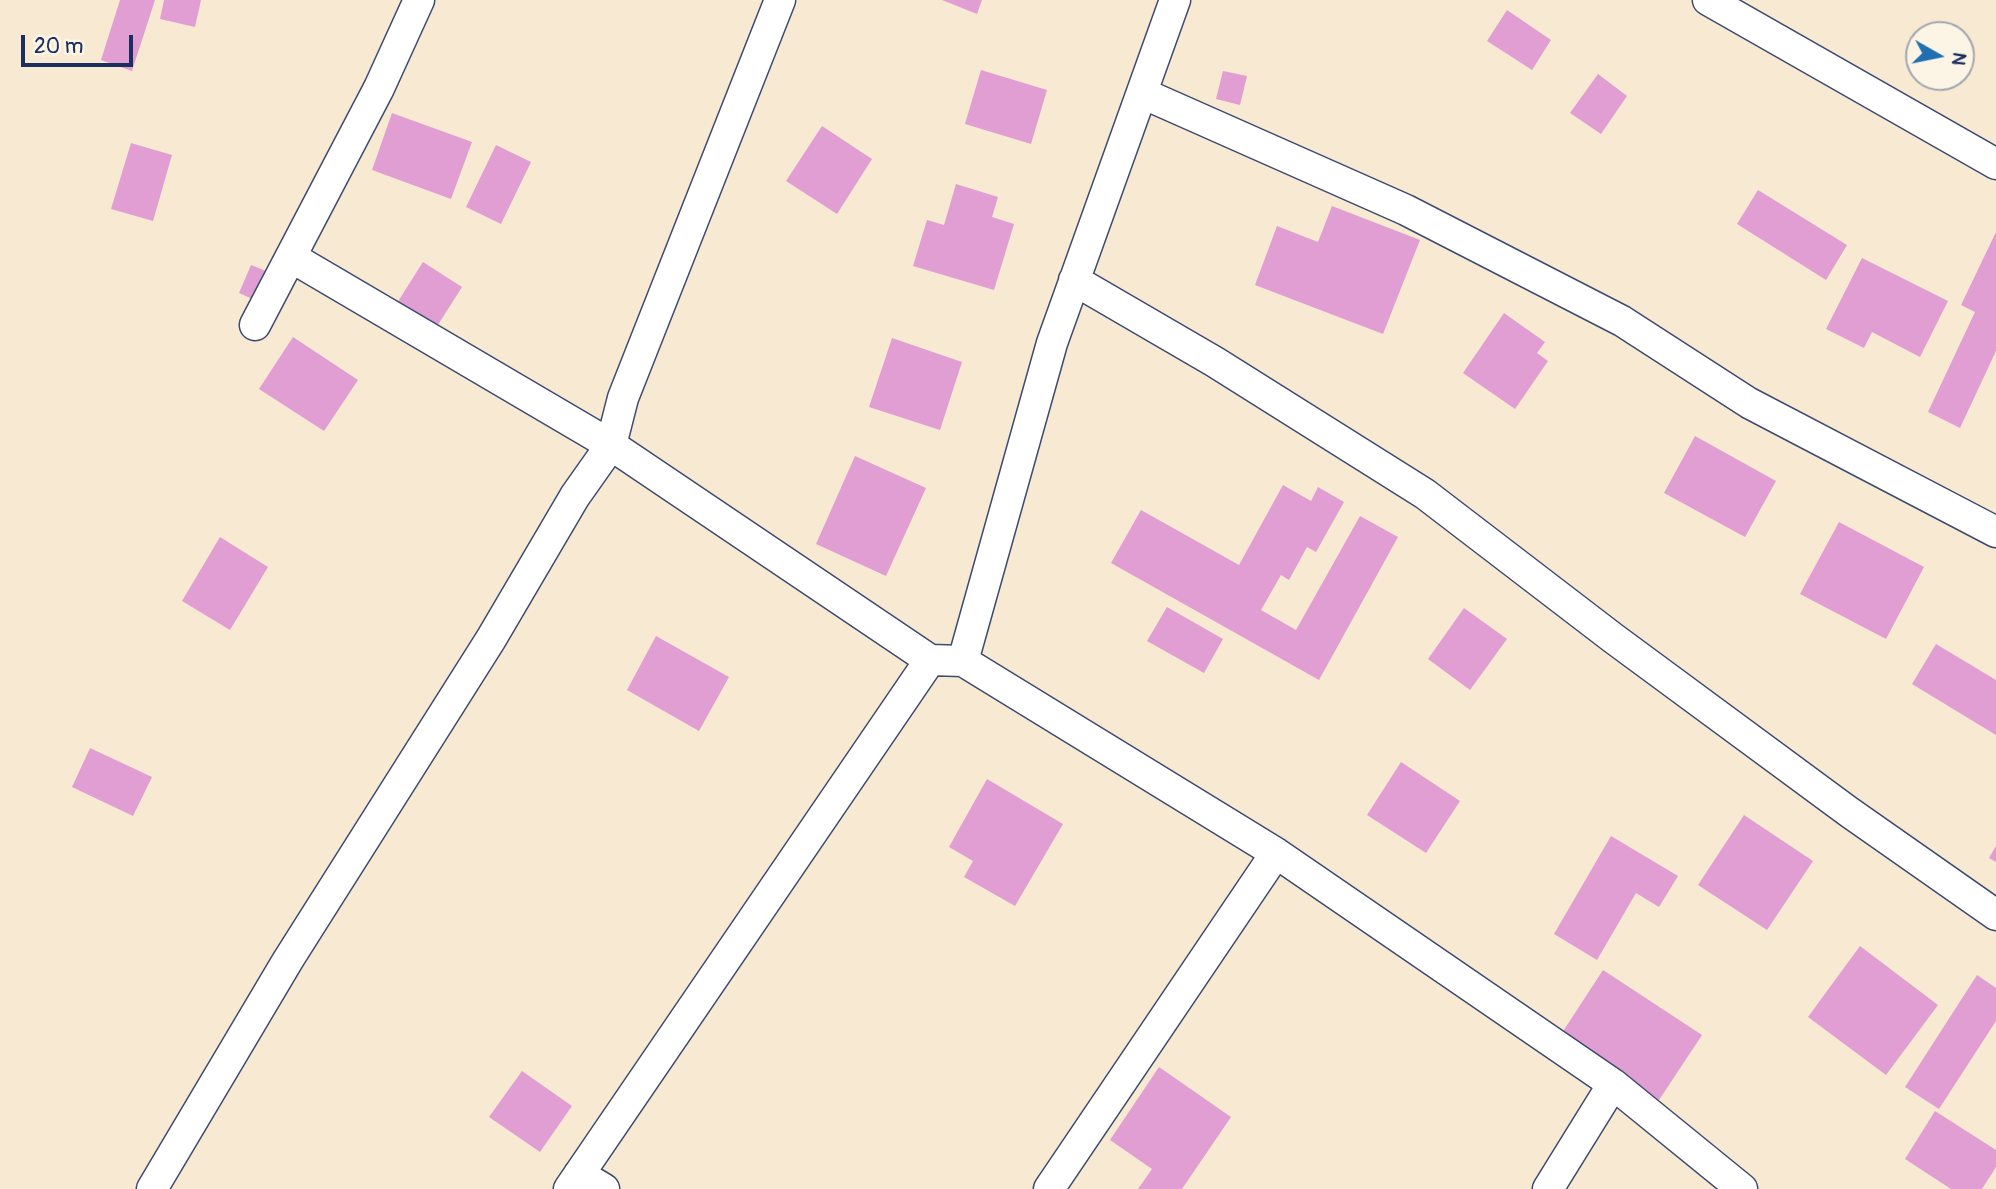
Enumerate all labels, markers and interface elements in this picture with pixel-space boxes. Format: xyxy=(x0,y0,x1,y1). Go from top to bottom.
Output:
scale bar xyxy=(24,21,136,65)
north arrow xyxy=(1905,21,1975,91)
text: 20 m xyxy=(34,33,83,60)
text: N xyxy=(1946,51,1972,67)

